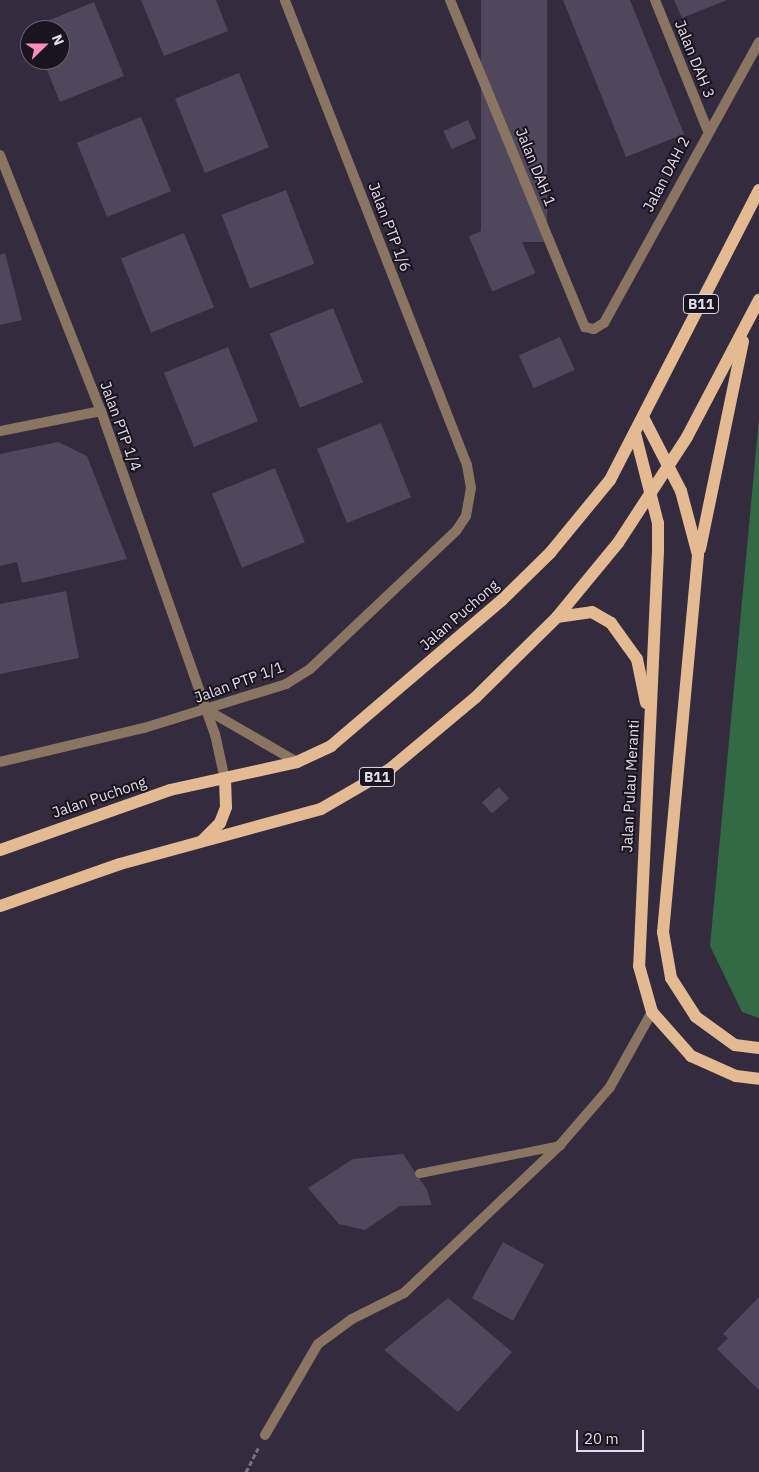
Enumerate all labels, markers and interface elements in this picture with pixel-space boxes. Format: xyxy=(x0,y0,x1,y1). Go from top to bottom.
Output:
street label: Jalan DAH 3 xyxy=(671,17,719,101)
north arrow xyxy=(20,20,70,70)
text: N xyxy=(48,32,68,48)
street label: Jalan DAH 1 xyxy=(512,125,560,209)
street label: Jalan DAH 2 xyxy=(639,133,693,215)
street label: Jalan PTP 1/6 xyxy=(365,180,415,274)
road number: B11 xyxy=(682,292,720,316)
street label: Jalan PTP 1/4 xyxy=(96,379,146,473)
street label: Jalan Puchong xyxy=(416,576,502,654)
street label: Jalan PTP 1/1 xyxy=(192,657,286,707)
street label: Jalan Pulau Meranti xyxy=(618,719,642,853)
road number: B11 xyxy=(358,766,396,789)
street label: Jalan Puchong xyxy=(50,772,148,822)
scale bar xyxy=(579,1420,646,1452)
text: 20 m xyxy=(584,1429,619,1448)

